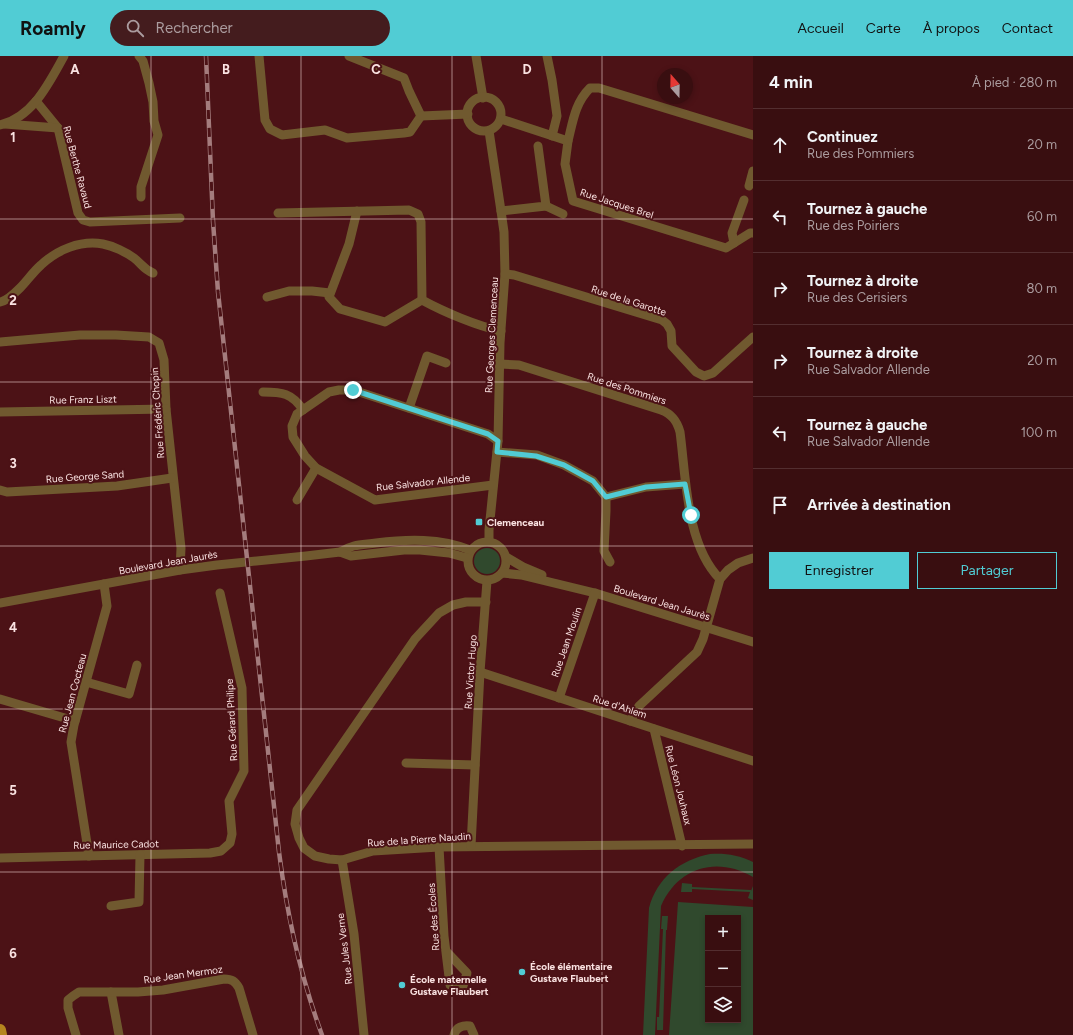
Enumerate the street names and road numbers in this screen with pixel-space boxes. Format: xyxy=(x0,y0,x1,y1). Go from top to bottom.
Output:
street label: Rue Berthe Ravaud xyxy=(60,124,95,210)
street label: Rue Jacques Brel xyxy=(578,185,655,221)
street label: Rue Georges Clemenceau xyxy=(482,277,501,394)
street label: Rue de la Garotte xyxy=(590,282,669,319)
street label: Rue Frédéric Chopin xyxy=(148,367,167,459)
street label: Rue des Pommiers xyxy=(586,370,668,408)
street label: Rue Franz Liszt xyxy=(49,392,117,407)
street label: Rue George Sand xyxy=(45,467,125,486)
street label: Rue Salvador Allende xyxy=(375,471,471,494)
street label: Boulevard Jean Jaurès xyxy=(118,547,219,578)
street label: Boulevard Jean Jaurès xyxy=(612,582,712,623)
street label: Rue Jean Moulin xyxy=(548,605,585,679)
street label: Rue Victor Hugo xyxy=(461,634,480,710)
street label: Rue Jean Cocteau xyxy=(56,652,89,734)
street label: Rue Gérard Philipe xyxy=(223,678,240,762)
street label: Rue d'Ahlem xyxy=(591,692,649,721)
street label: Rue Léon Jouhaux xyxy=(662,744,695,827)
street label: Rue de la Pierre Naudin xyxy=(367,829,472,850)
street label: Rue Maurice Cadot xyxy=(73,837,159,852)
street label: Rue des Écoles xyxy=(425,882,442,951)
street label: Rue Jules Verne xyxy=(334,912,355,985)
street label: Rue Jean Mermoz xyxy=(143,962,224,987)

